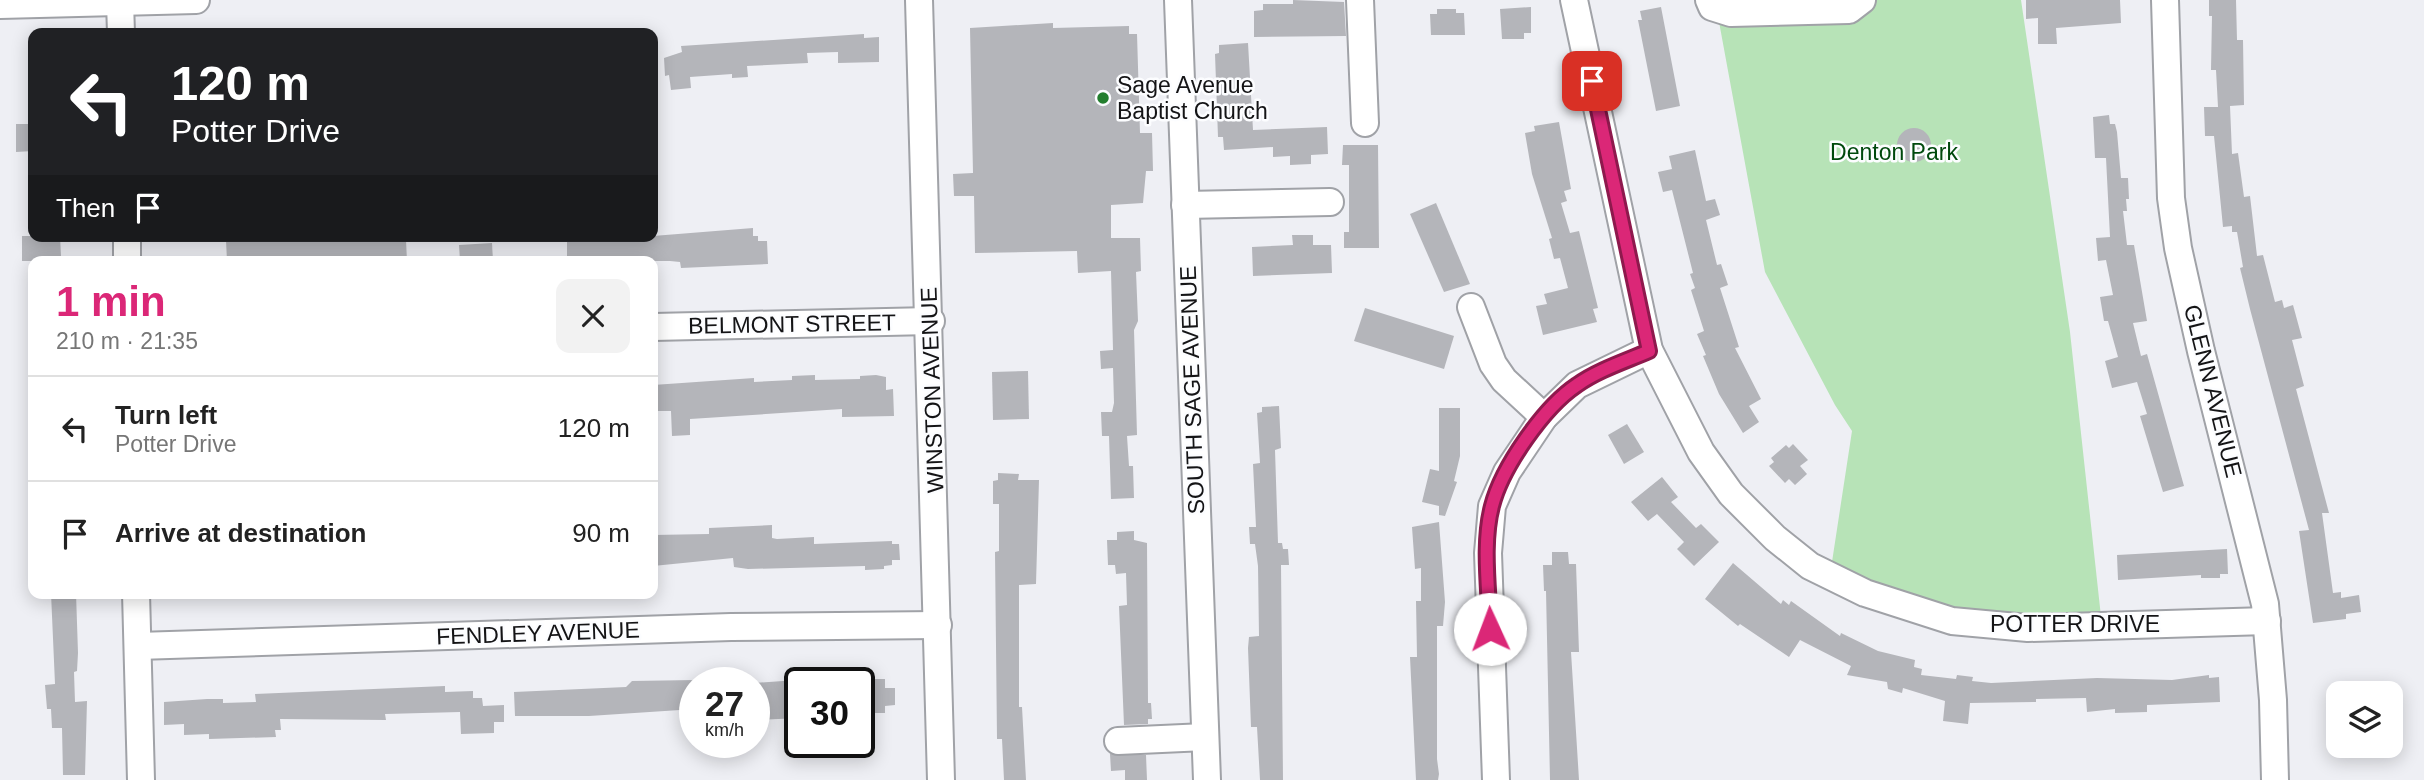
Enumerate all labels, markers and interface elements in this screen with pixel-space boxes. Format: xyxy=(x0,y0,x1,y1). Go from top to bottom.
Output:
pin xyxy=(1562,51,1622,111)
icon: left xyxy=(56,56,147,147)
text: 120 m xyxy=(171,56,310,110)
icon: arrive xyxy=(1573,62,1611,100)
place label: Sage Avenue Baptist Church xyxy=(1117,72,1268,124)
marker: Sage Avenue Baptist Church xyxy=(1095,90,1111,106)
text: Potter Drive xyxy=(171,113,340,149)
park label: Denton Park xyxy=(1830,139,1958,165)
icon: arrive xyxy=(129,189,167,227)
text: Then xyxy=(56,193,115,223)
street label: SOUTH SAGE AVENUE xyxy=(1175,265,1209,515)
text: 1 min xyxy=(56,278,166,325)
button: close xyxy=(556,279,630,353)
street label: WINSTON AVENUE xyxy=(915,287,949,493)
street label: GLENN AVENUE xyxy=(2179,302,2247,480)
street label: BELMONT STREET xyxy=(688,309,896,339)
text: 210 m · 21:35 xyxy=(56,328,198,354)
text: Turn left xyxy=(115,400,217,430)
icon: left xyxy=(56,410,94,448)
text: 120 m xyxy=(558,413,630,443)
text: Potter Drive xyxy=(115,431,236,457)
icon: arrive xyxy=(56,515,94,553)
text: Arrive at destination xyxy=(115,518,366,548)
text: 90 m xyxy=(572,518,630,548)
position arrow xyxy=(1453,592,1527,666)
street label: POTTER DRIVE xyxy=(1990,611,2160,637)
street label: FENDLEY AVENUE xyxy=(436,616,640,650)
speed limit sign: 30 xyxy=(784,667,875,758)
map controls xyxy=(2326,681,2403,758)
button: layers xyxy=(2326,681,2403,758)
text: 27 xyxy=(705,684,744,723)
text: km/h xyxy=(705,720,744,740)

